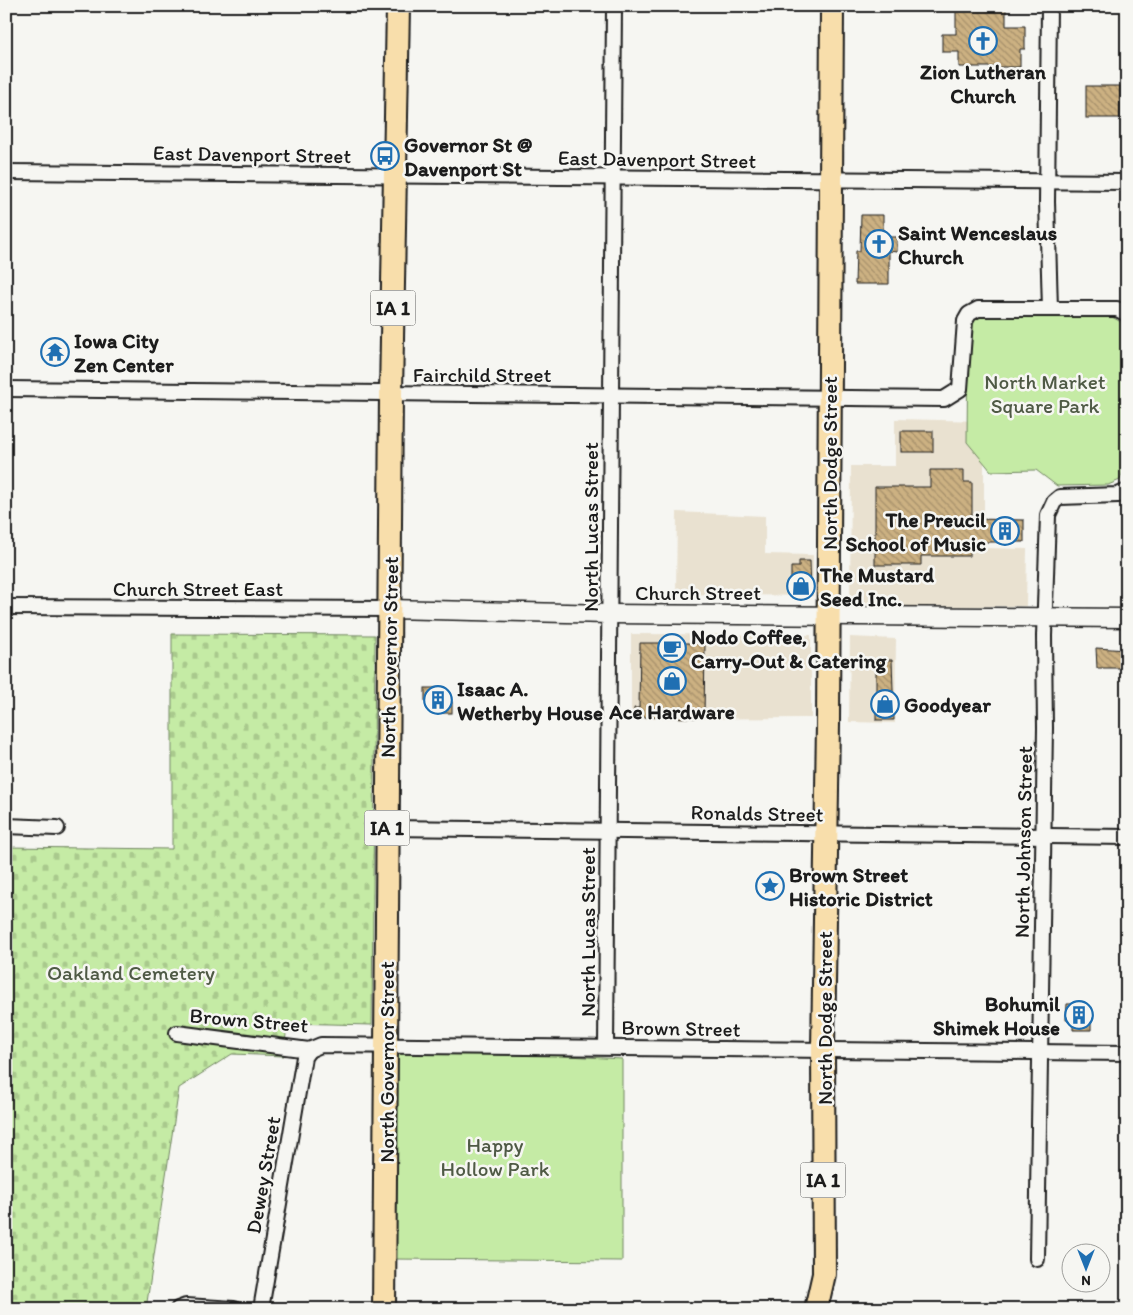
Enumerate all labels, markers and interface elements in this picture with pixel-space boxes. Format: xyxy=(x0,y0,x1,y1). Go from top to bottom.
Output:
church icon: Zion Lutheran Church xyxy=(968,26,998,56)
place label: Zion Lutheran Church xyxy=(920,59,1047,108)
place label: Governor St @ Davenport St xyxy=(404,132,533,182)
street label: East Davenport Street xyxy=(153,140,351,168)
bus stop icon: Governor St @ Davenport St xyxy=(370,141,400,171)
street label: East Davenport Street xyxy=(558,145,756,173)
place label: Saint Wenceslaus Church xyxy=(898,220,1057,269)
church icon: Saint Wenceslaus Church xyxy=(864,229,894,259)
road number: IA 1 xyxy=(370,290,416,326)
place label: Iowa City Zen Center xyxy=(74,328,174,377)
temple icon: Iowa City Zen Center xyxy=(40,337,70,367)
street label: Fairchild Street xyxy=(413,362,551,387)
park label: North Market Square Park xyxy=(984,369,1106,418)
street label: North Dodge Street xyxy=(817,376,842,550)
street label: North Lucas Street xyxy=(578,442,603,612)
place label: The Preucil School of Music xyxy=(845,507,987,556)
building icon: The Preucil School of Music xyxy=(990,516,1020,546)
street label: North Governor Street xyxy=(375,556,403,758)
place label: The Mustard Seed Inc. xyxy=(819,562,935,611)
shop icon: The Mustard Seed Inc. xyxy=(786,571,816,601)
street label: Church Street East xyxy=(113,576,283,601)
street label: Church Street xyxy=(635,580,761,605)
place label: Nodo Coffee, Carry-Out & Catering xyxy=(691,624,887,674)
cafe icon: Nodo Coffee, Carry-Out & Catering xyxy=(657,633,687,663)
shop icon: Ace Hardware xyxy=(657,666,687,696)
place label: Isaac A. Wetherby House xyxy=(457,676,603,726)
building icon: Isaac A. Wetherby House xyxy=(423,685,453,715)
shop icon: Goodyear xyxy=(870,689,900,719)
place label: Goodyear xyxy=(904,692,991,718)
place label: Ace Hardware xyxy=(608,699,735,724)
street label: North Johnson Street xyxy=(1009,745,1037,938)
street label: Ronalds Street xyxy=(690,799,824,827)
road number: IA 1 xyxy=(364,810,410,846)
street label: North Lucas Street xyxy=(575,847,600,1017)
place label: Brown Street Historic District xyxy=(789,862,933,911)
place icon: Brown Street Historic District xyxy=(755,871,785,901)
street label: North Dodge Street xyxy=(812,931,837,1105)
park label: Oakland Cemetery xyxy=(47,960,215,985)
street label: North Governor Street xyxy=(374,961,399,1163)
place label: Bohumil Shimek House xyxy=(933,991,1061,1040)
building icon: Bohumil Shimek House xyxy=(1064,1000,1094,1030)
street label: Brown Street xyxy=(189,1002,310,1038)
street label: Brown Street xyxy=(621,1014,741,1042)
street label: Dewey Street xyxy=(240,1114,286,1236)
park label: Happy Hollow Park xyxy=(441,1132,550,1181)
road number: IA 1 xyxy=(800,1162,846,1198)
north arrow xyxy=(1060,1242,1110,1292)
text: N xyxy=(1081,1272,1091,1289)

